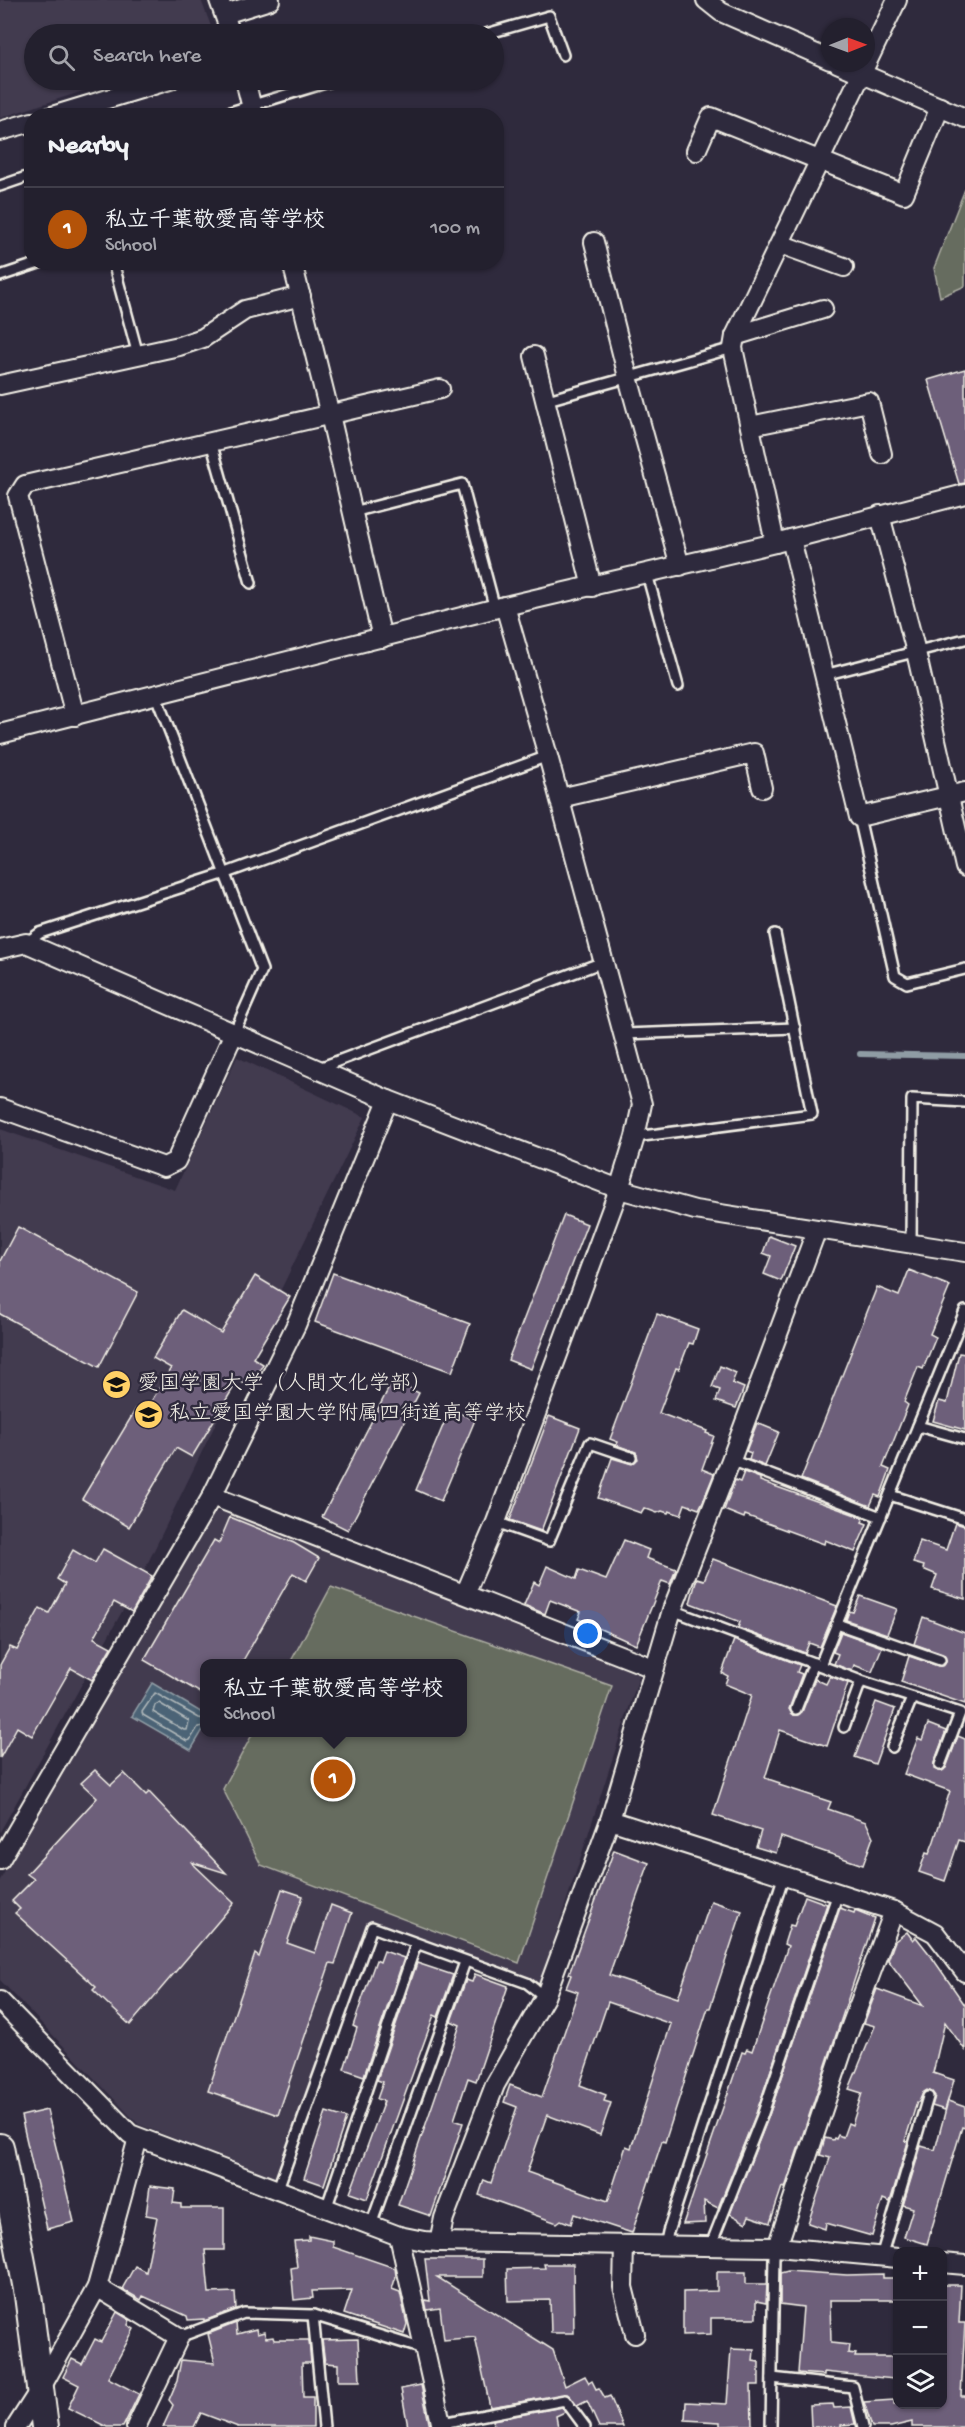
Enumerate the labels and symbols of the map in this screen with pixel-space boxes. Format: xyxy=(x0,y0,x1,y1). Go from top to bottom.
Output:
north arrow xyxy=(821,18,875,72)
school or university icon: 愛国学園大学（人間文化学部） xyxy=(101,1369,133,1401)
place label: 愛国学園大学（人間文化学部） xyxy=(138,1371,432,1398)
school or university icon: 私立愛国学園大学附属四街道高等学校 xyxy=(132,1399,164,1431)
place label: 私立愛国学園大学附属四街道高等学校 xyxy=(169,1401,526,1428)
your location xyxy=(573,1619,602,1648)
pin: 1 xyxy=(314,1756,352,1802)

